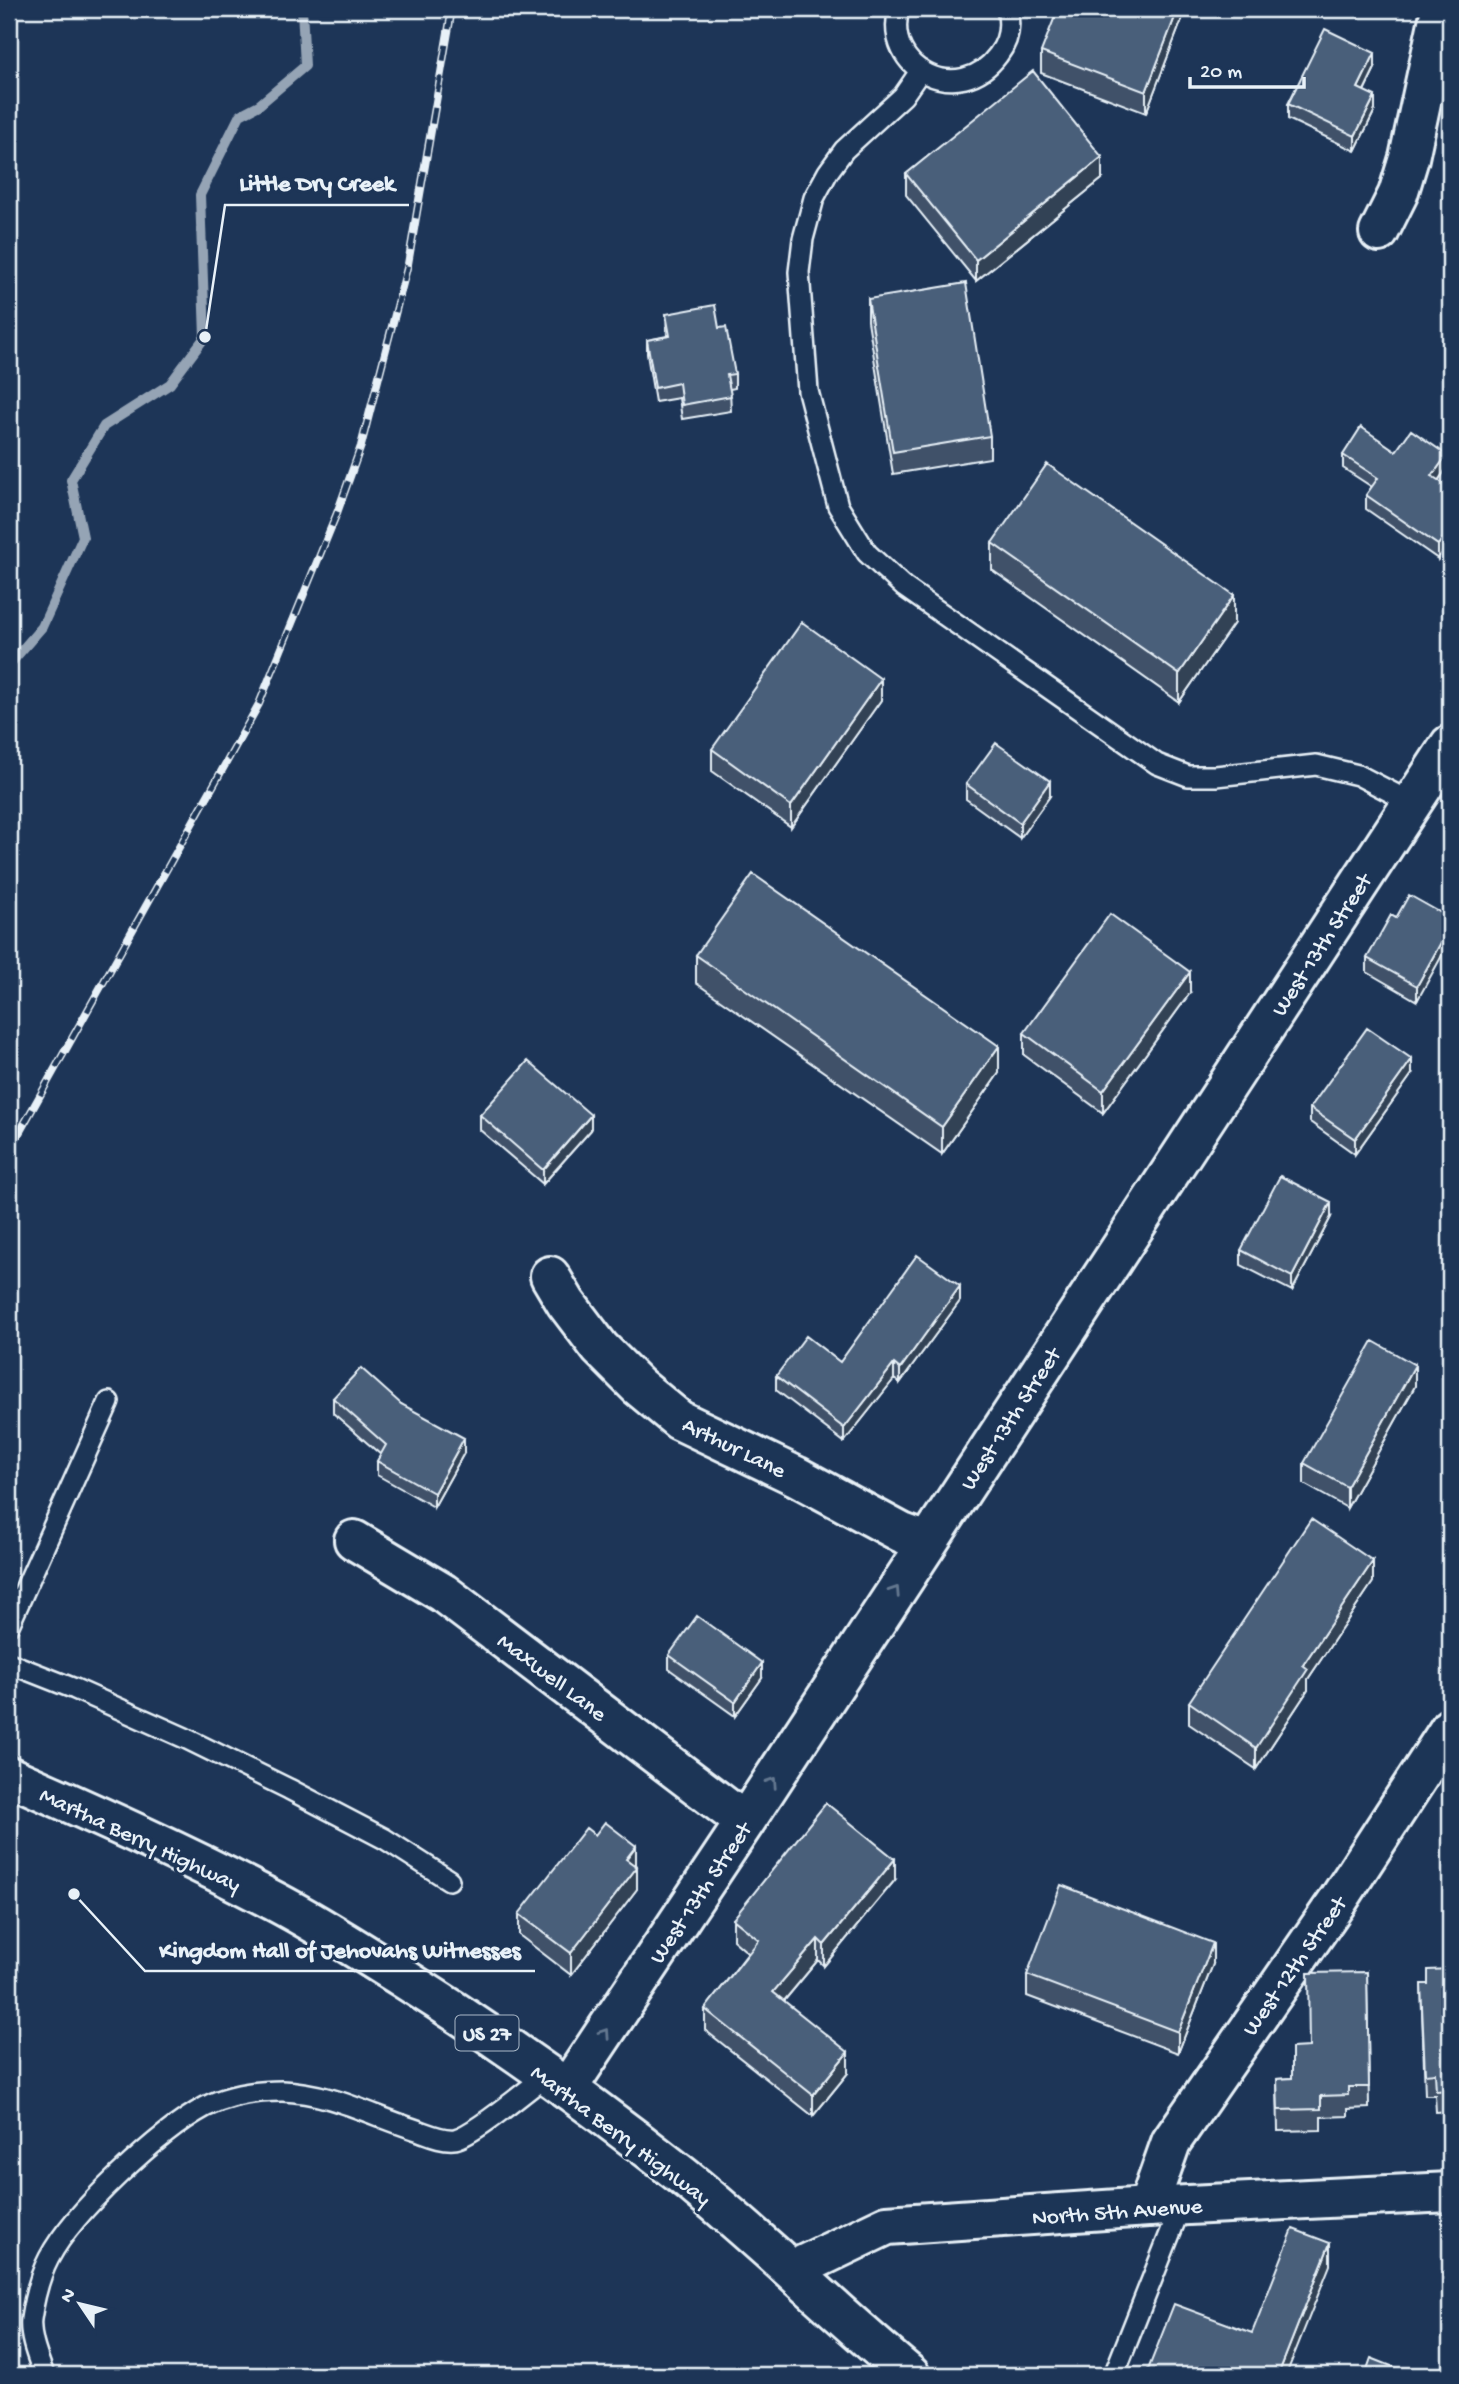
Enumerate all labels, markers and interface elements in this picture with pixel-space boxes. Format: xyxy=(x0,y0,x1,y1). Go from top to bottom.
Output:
scale bar xyxy=(1190,46,1303,90)
text: 20 m xyxy=(1200,61,1242,86)
callout: Little Dry Creek xyxy=(225,160,409,205)
text: Little Dry Creek xyxy=(239,171,398,200)
street label: West 13th Street xyxy=(1267,868,1380,1022)
street label: West 13th Street xyxy=(956,1342,1069,1496)
street label: Arthur Lane xyxy=(677,1413,791,1486)
one-way arrow xyxy=(887,1586,900,1599)
street label: Maxwell Lane xyxy=(491,1629,612,1729)
one-way arrow xyxy=(763,1777,776,1790)
street label: Martha Berry Highway xyxy=(35,1783,244,1900)
street label: West 13th Street xyxy=(645,1817,760,1970)
street label: West 12th Street xyxy=(1238,1891,1355,2042)
callout: Kingdom Hall of Jehovahs Witnesses xyxy=(145,1926,535,1971)
text: Kingdom Hall of Jehovahs Witnesses xyxy=(158,1938,522,1967)
road number: US 27 xyxy=(456,2016,518,2050)
one-way arrow xyxy=(597,2028,609,2041)
street label: Martha Berry Highway xyxy=(524,2060,715,2213)
street label: North 5th Avenue xyxy=(1031,2194,1204,2233)
north arrow xyxy=(46,2268,116,2338)
text: N xyxy=(56,2285,82,2308)

